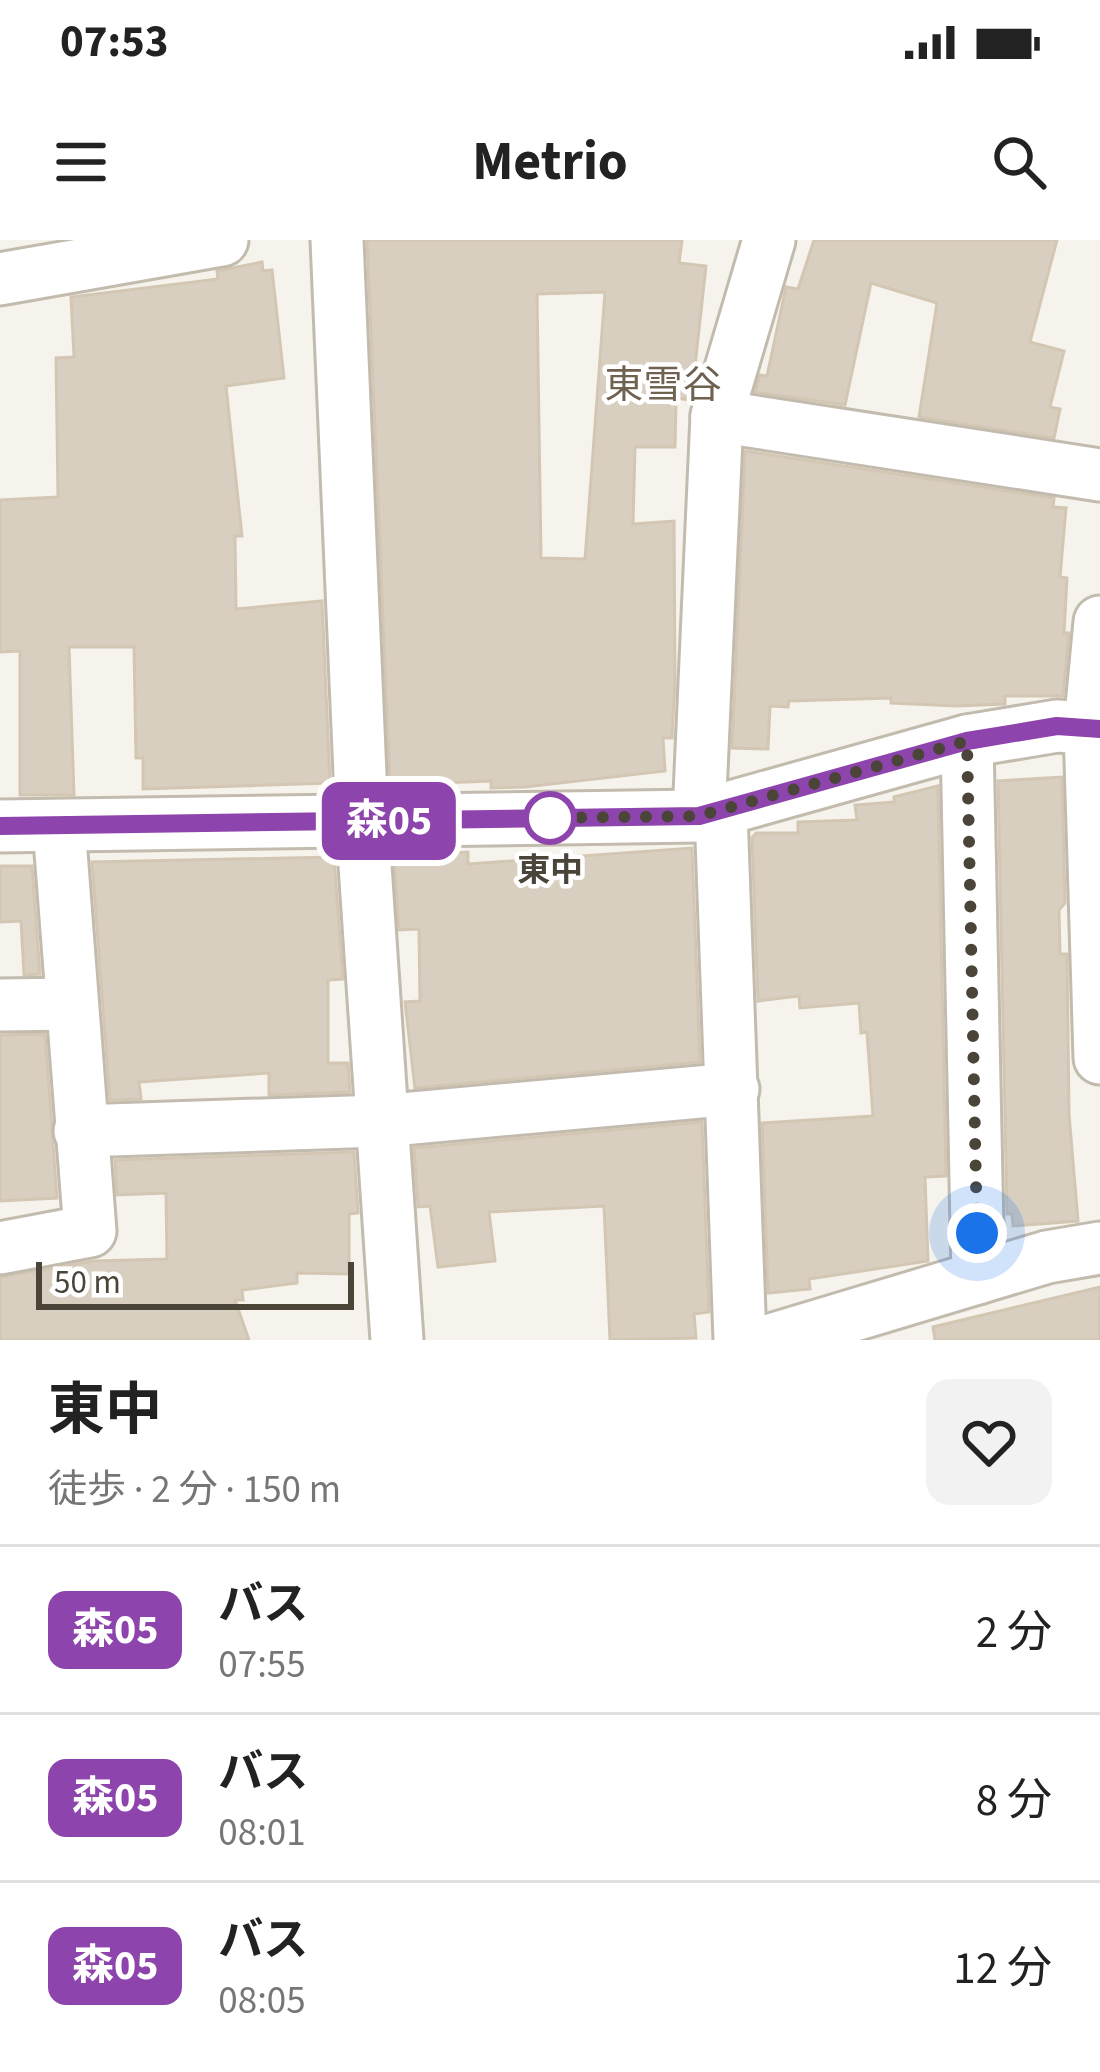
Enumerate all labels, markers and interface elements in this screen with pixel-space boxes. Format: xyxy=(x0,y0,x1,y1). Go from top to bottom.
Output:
text: 07:53 xyxy=(60,10,169,74)
text: Metrio xyxy=(472,124,628,201)
icon: menu xyxy=(48,129,114,195)
icon: search xyxy=(986,129,1052,195)
district label: 東雪谷 xyxy=(604,358,722,414)
line badge: 森05 xyxy=(320,782,458,860)
text: 森05 xyxy=(346,791,432,851)
marker: 東中 xyxy=(525,793,575,843)
place label: 東中 xyxy=(517,847,583,894)
your location xyxy=(947,1203,1007,1263)
scale bar xyxy=(36,1256,354,1309)
text: 50 m xyxy=(54,1259,121,1306)
text: 東中 xyxy=(48,1371,162,1452)
button: heart xyxy=(926,1379,1052,1505)
text: 徒歩 · 2 分 · 150 m xyxy=(48,1462,341,1518)
text: バス xyxy=(218,1573,308,1637)
text: 森05 xyxy=(72,1600,158,1660)
text: 2 分 xyxy=(976,1601,1052,1665)
text: 07:55 xyxy=(218,1637,306,1693)
text: バス xyxy=(218,1741,308,1805)
text: 森05 xyxy=(72,1768,158,1828)
text: 8 分 xyxy=(976,1769,1052,1833)
text: 08:01 xyxy=(218,1805,306,1861)
text: バス xyxy=(218,1909,308,1973)
text: 森05 xyxy=(72,1936,158,1996)
text: 12 分 xyxy=(953,1937,1052,2001)
text: 08:05 xyxy=(218,1973,306,2029)

